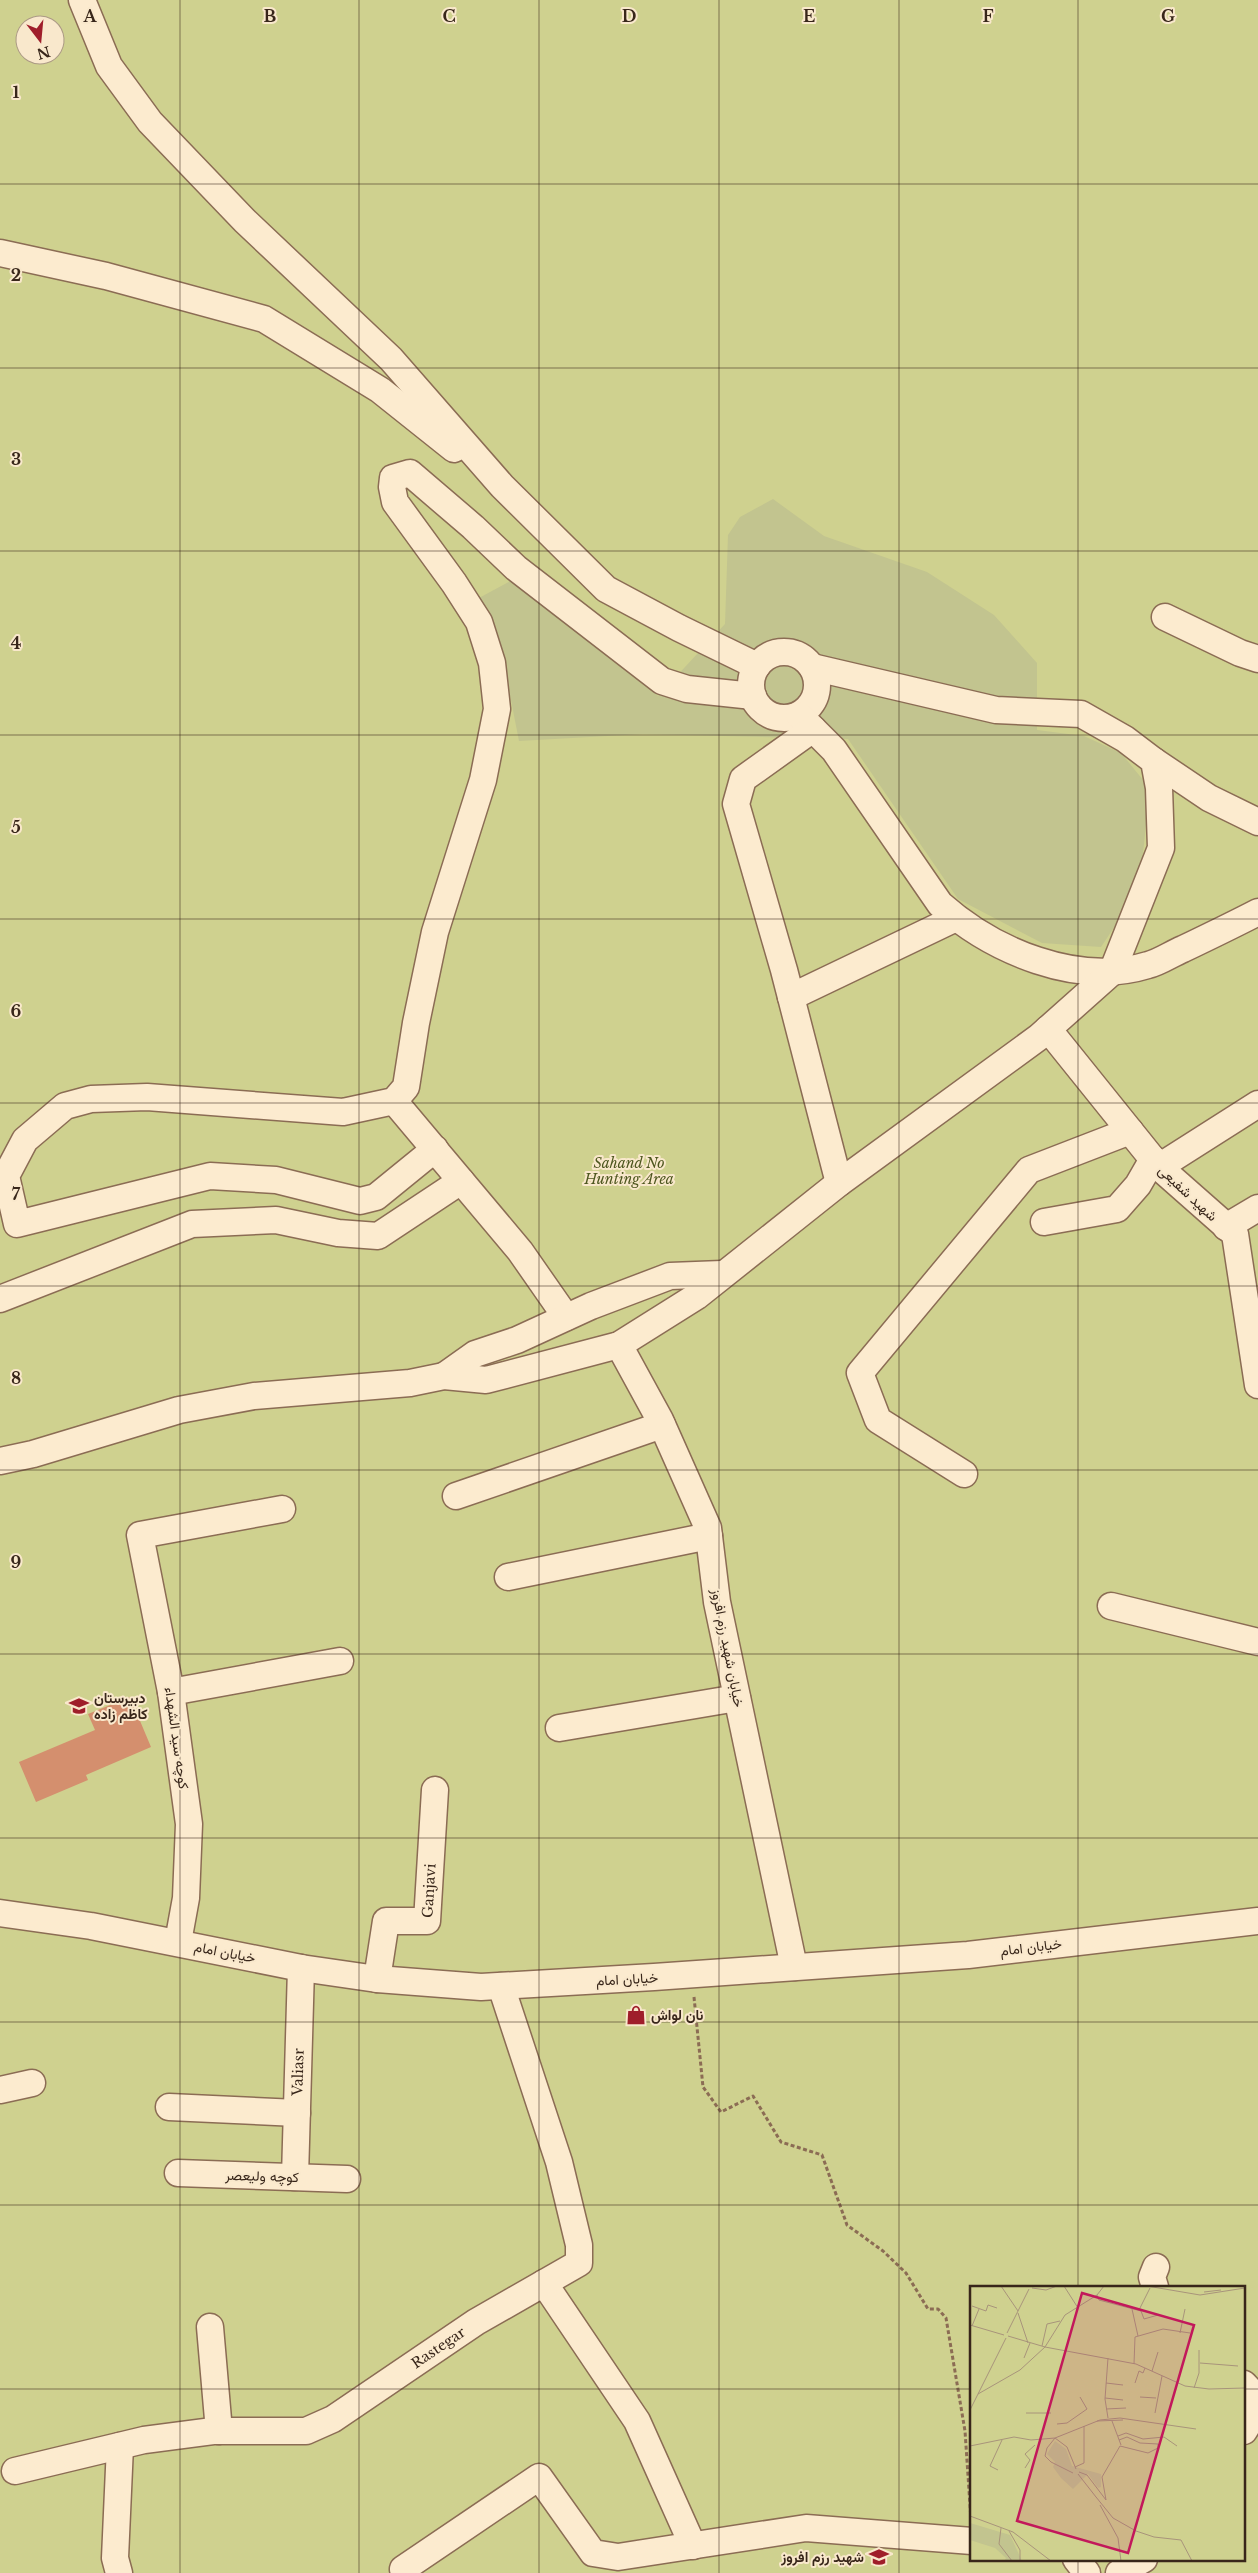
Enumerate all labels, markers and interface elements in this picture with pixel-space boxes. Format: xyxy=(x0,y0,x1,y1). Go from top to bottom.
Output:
text: A xyxy=(83,6,98,26)
text: B xyxy=(264,6,277,26)
text: C xyxy=(442,6,456,26)
text: D xyxy=(622,6,636,26)
text: E xyxy=(803,6,815,26)
text: F xyxy=(982,6,994,26)
text: G xyxy=(1161,6,1175,26)
north arrow xyxy=(15,15,65,65)
text: N xyxy=(35,42,52,63)
text: 1 xyxy=(13,82,20,102)
text: 2 xyxy=(11,265,21,285)
text: 3 xyxy=(11,449,21,469)
text: 4 xyxy=(11,633,21,653)
text: 5 xyxy=(11,817,21,837)
text: 6 xyxy=(11,1001,22,1021)
park label: Sahand No Hunting Area xyxy=(583,1154,674,1188)
street label: شهید شفیعی xyxy=(1155,1161,1221,1225)
text: 7 xyxy=(12,1184,21,1204)
text: 8 xyxy=(11,1368,21,1388)
text: 9 xyxy=(11,1552,22,1572)
street label: خیابان شهید رزم افروز xyxy=(707,1586,748,1709)
street label: کوچه سید الشهداء xyxy=(160,1686,193,1790)
place label: دبیرستان کاظم زاده xyxy=(94,1689,148,1723)
school or university icon: دبیرستان کاظم زاده xyxy=(68,1695,90,1717)
street label: Ganjavi xyxy=(418,1863,440,1919)
street label: خیابان امام xyxy=(999,1934,1063,1960)
street label: خیابان امام xyxy=(193,1937,257,1967)
street label: خیابان امام xyxy=(596,1968,658,1990)
shop icon: نان لواش xyxy=(625,2004,647,2026)
place label: نان لواش xyxy=(651,2006,703,2024)
street label: Valiasr xyxy=(288,2048,308,2097)
street label: کوچه ولیعصر xyxy=(224,2166,299,2187)
inset map xyxy=(970,2286,1246,2560)
street label: Rastegar xyxy=(408,2323,469,2372)
school or university icon: شهید رزم افروز xyxy=(868,2546,890,2568)
place label: شهید رزم افروز xyxy=(780,2548,864,2566)

